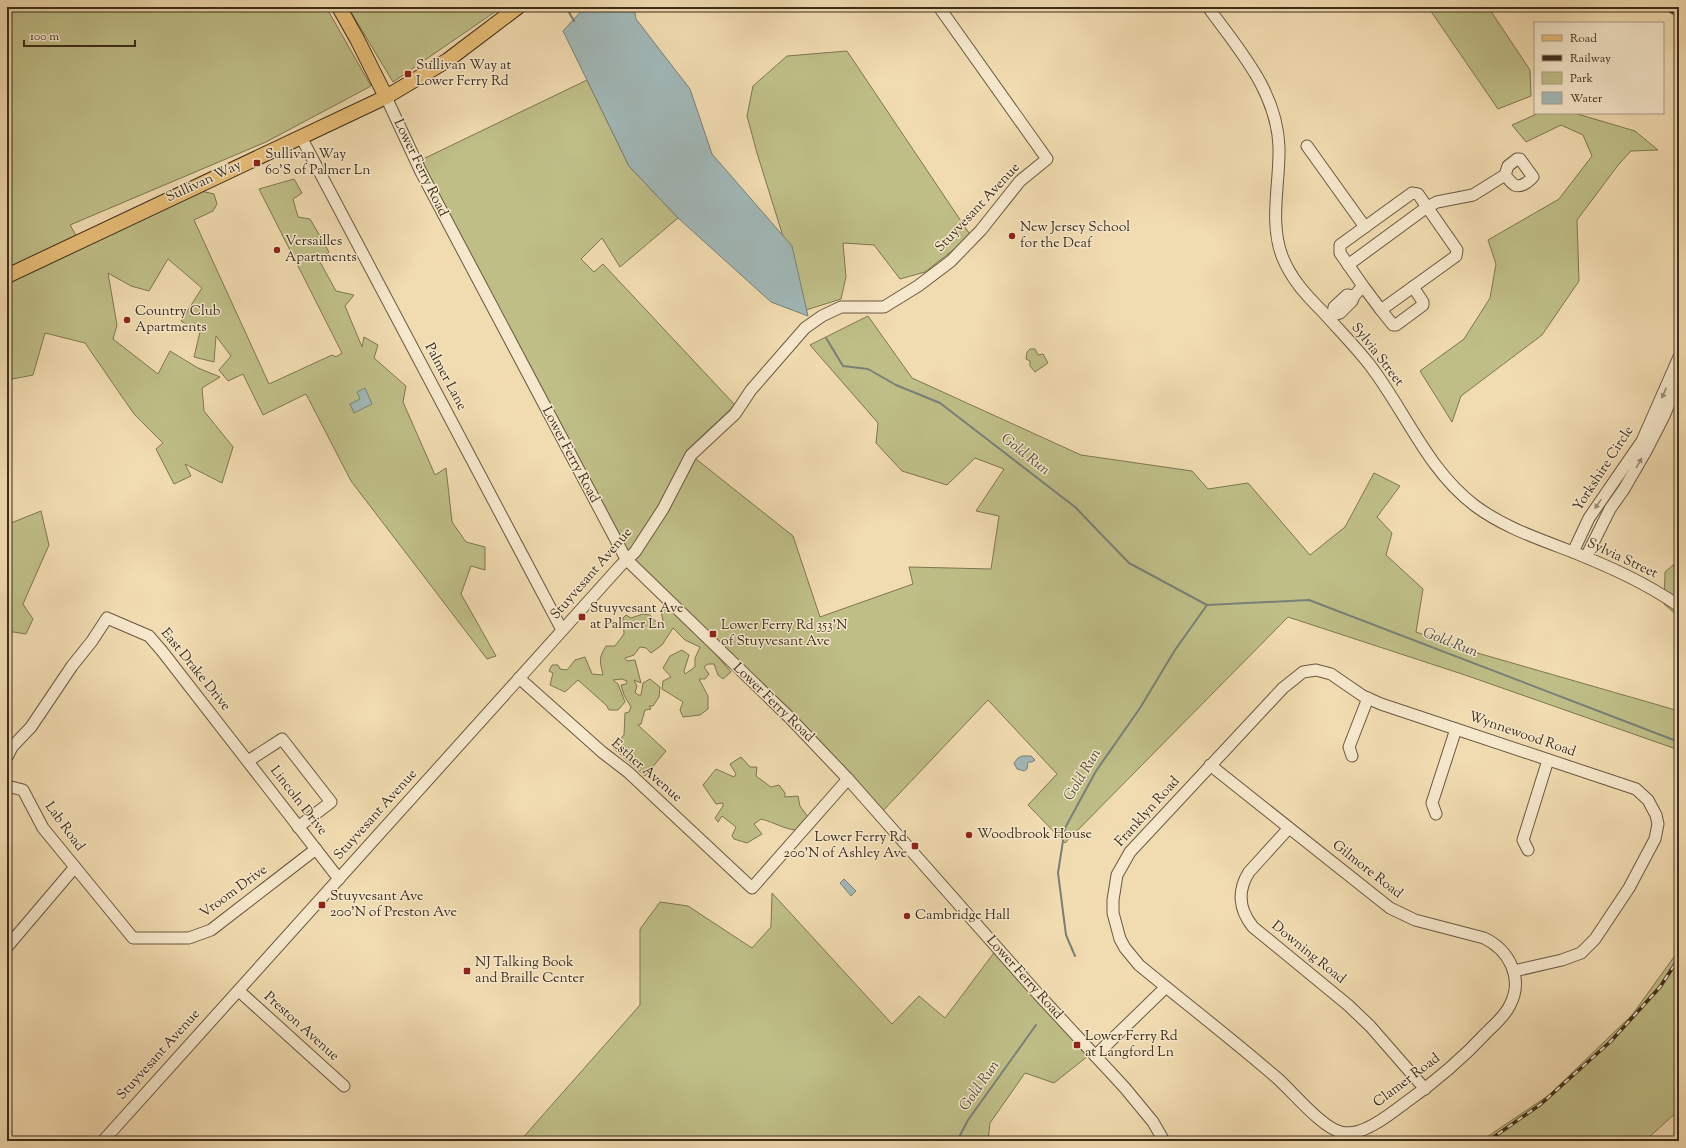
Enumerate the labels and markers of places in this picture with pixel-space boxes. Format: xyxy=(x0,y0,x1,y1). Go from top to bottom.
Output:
place label: Sullivan Way at Lower Ferry Rd xyxy=(416,56,511,92)
marker: Sullivan Way at Lower Ferry Rd xyxy=(403,69,413,79)
place label: Sullivan Way 60'S of Palmer Ln xyxy=(265,145,370,181)
marker: Sullivan Way 60'S of Palmer Ln xyxy=(252,158,262,168)
place label: New Jersey School for the Deaf xyxy=(1020,218,1130,254)
marker: New Jersey School for the Deaf xyxy=(1007,231,1017,241)
place label: Versailles Apartments xyxy=(285,232,357,268)
marker: Versailles Apartments xyxy=(272,245,282,255)
place label: Country Club Apartments xyxy=(135,302,221,338)
marker: Country Club Apartments xyxy=(122,315,132,325)
place label: Stuyvesant Ave at Palmer Ln xyxy=(590,599,684,635)
marker: Stuyvesant Ave at Palmer Ln xyxy=(577,612,587,622)
place label: Lower Ferry Rd 353'N of Stuyvesant Ave xyxy=(721,616,847,652)
marker: Lower Ferry Rd 353'N of Stuyvesant Ave xyxy=(708,629,718,639)
place label: Woodbrook House xyxy=(977,825,1092,845)
place label: Lower Ferry Rd 200'N of Ashley Ave xyxy=(784,828,907,864)
marker: Woodbrook House xyxy=(964,830,974,840)
marker: Lower Ferry Rd 200'N of Ashley Ave xyxy=(910,841,920,851)
place label: Stuyvesant Ave 200'N of Preston Ave xyxy=(330,887,457,923)
marker: Stuyvesant Ave 200'N of Preston Ave xyxy=(317,900,327,910)
place label: Cambridge Hall xyxy=(915,906,1010,926)
marker: Cambridge Hall xyxy=(902,911,912,921)
place label: NJ Talking Book and Braille Center xyxy=(475,953,585,989)
marker: NJ Talking Book and Braille Center xyxy=(462,966,472,976)
place label: Lower Ferry Rd at Langford Ln xyxy=(1085,1027,1178,1063)
marker: Lower Ferry Rd at Langford Ln xyxy=(1072,1040,1082,1050)

